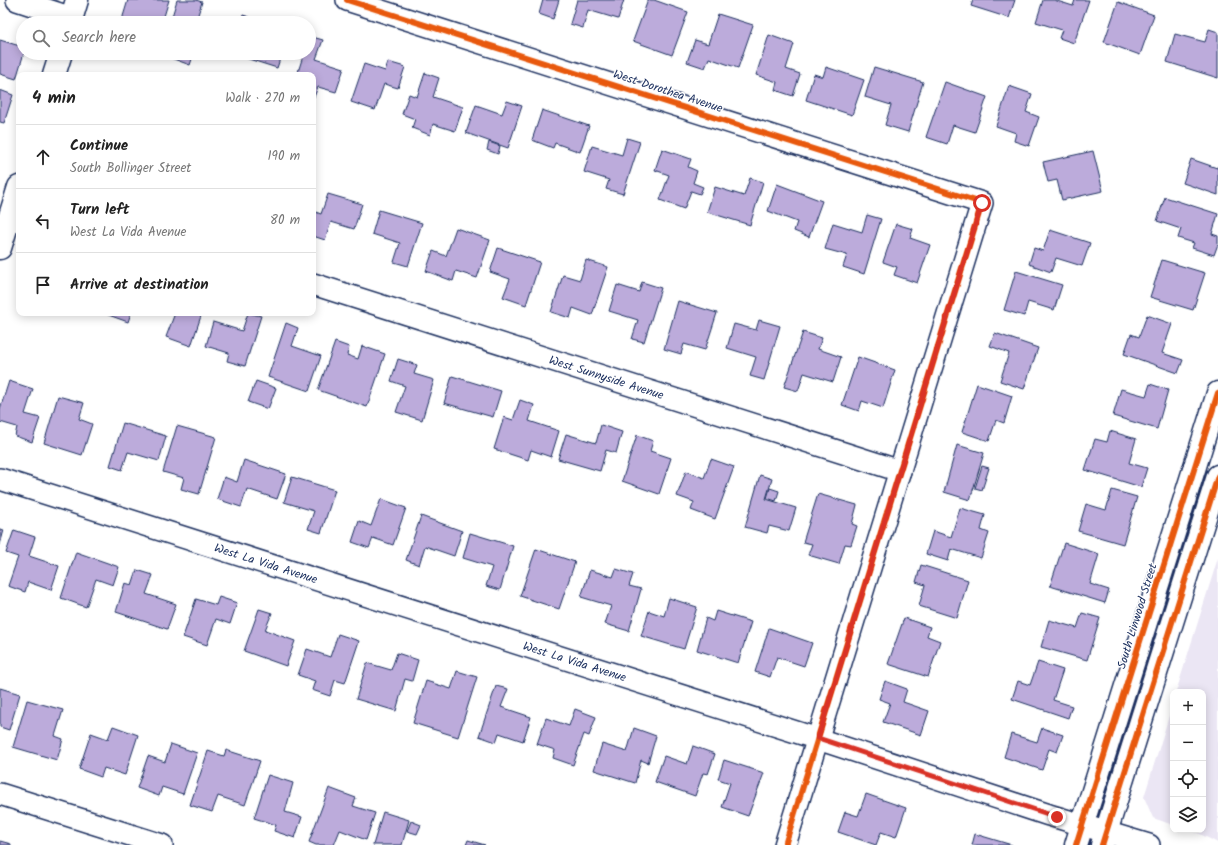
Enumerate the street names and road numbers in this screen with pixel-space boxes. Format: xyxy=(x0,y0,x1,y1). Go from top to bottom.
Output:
street label: West Dorothea Avenue xyxy=(611,65,726,118)
street label: West Sunnyside Avenue xyxy=(546,351,667,405)
street label: West La Vida Avenue xyxy=(212,539,320,590)
street label: South Linwood Street xyxy=(1112,561,1163,671)
street label: West La Vida Avenue xyxy=(520,637,629,688)

